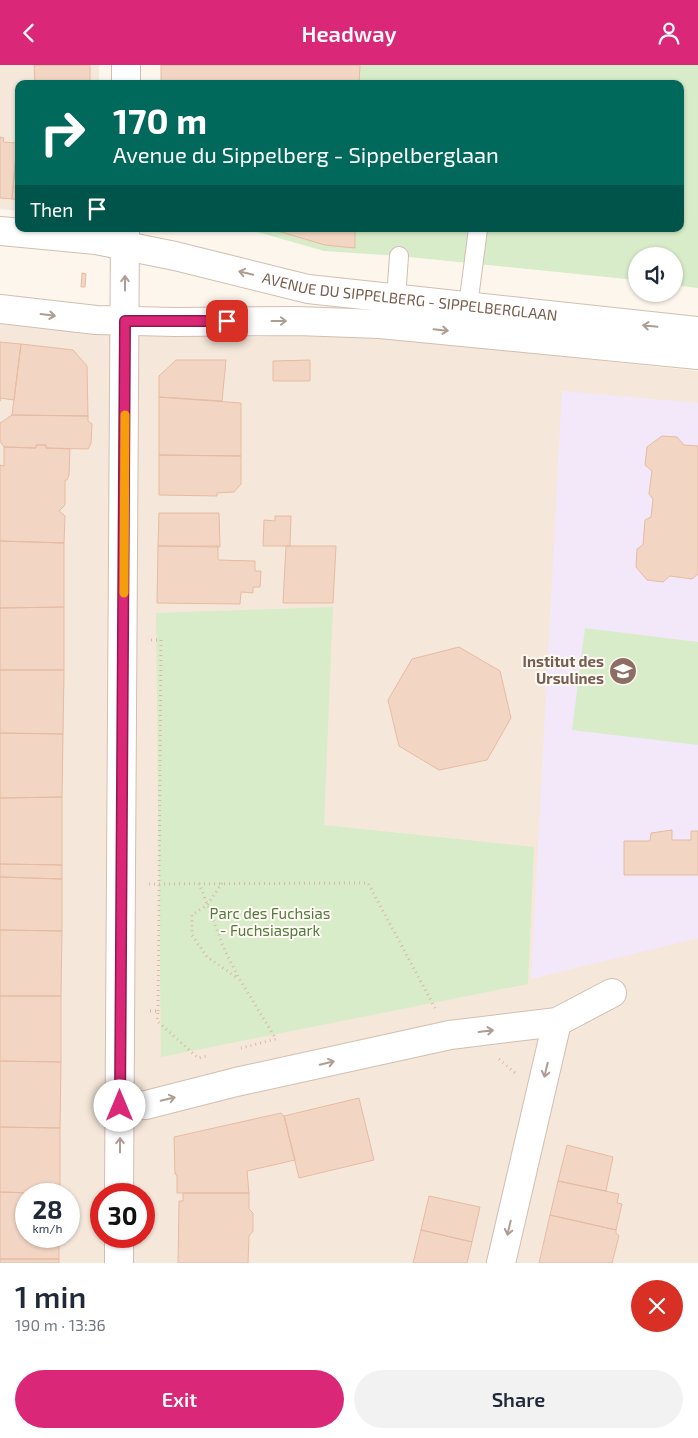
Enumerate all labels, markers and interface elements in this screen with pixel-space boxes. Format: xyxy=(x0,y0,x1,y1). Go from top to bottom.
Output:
icon: back xyxy=(15,19,43,47)
icon: person xyxy=(655,19,683,47)
text: Headway xyxy=(301,20,397,46)
text: 170 m xyxy=(113,99,207,141)
icon: right xyxy=(30,100,95,165)
text: Avenue du Sippelberg - Sippelberglaan xyxy=(113,141,499,167)
icon: arrive xyxy=(83,195,111,223)
text: Then xyxy=(30,198,73,221)
map controls xyxy=(628,247,683,302)
button: sound xyxy=(628,247,683,302)
one-way arrow xyxy=(238,268,254,277)
street label: AVENUE DU SIPPELBERG - SIPPELBERGLAAN xyxy=(261,268,558,324)
one-way arrow xyxy=(120,275,130,291)
pin xyxy=(206,300,248,342)
icon: arrive xyxy=(213,307,241,335)
one-way arrow xyxy=(40,310,56,319)
one-way arrow xyxy=(270,316,287,326)
one-way arrow xyxy=(642,321,658,331)
one-way arrow xyxy=(433,325,449,335)
place label: Institut des Ursulines xyxy=(523,652,604,687)
school or university icon: Institut des Ursulines xyxy=(608,656,638,686)
park label: Parc des Fuchsias - Fuchsiaspark xyxy=(210,904,330,939)
one-way arrow xyxy=(477,1026,493,1036)
one-way arrow xyxy=(318,1058,334,1067)
one-way arrow xyxy=(541,1061,550,1077)
position arrow xyxy=(93,1079,145,1131)
one-way arrow xyxy=(160,1094,176,1103)
one-way arrow xyxy=(115,1137,125,1154)
speed limit sign: 30 xyxy=(90,1183,155,1248)
text: 28 xyxy=(32,1194,63,1224)
one-way arrow xyxy=(504,1220,513,1236)
text: km/h xyxy=(33,1221,62,1235)
text: 1 min xyxy=(15,1278,86,1314)
button: close xyxy=(631,1280,683,1332)
text: 190 m · 13:36 xyxy=(15,1315,106,1334)
button: Exit xyxy=(15,1370,344,1428)
button: Share xyxy=(354,1370,683,1428)

